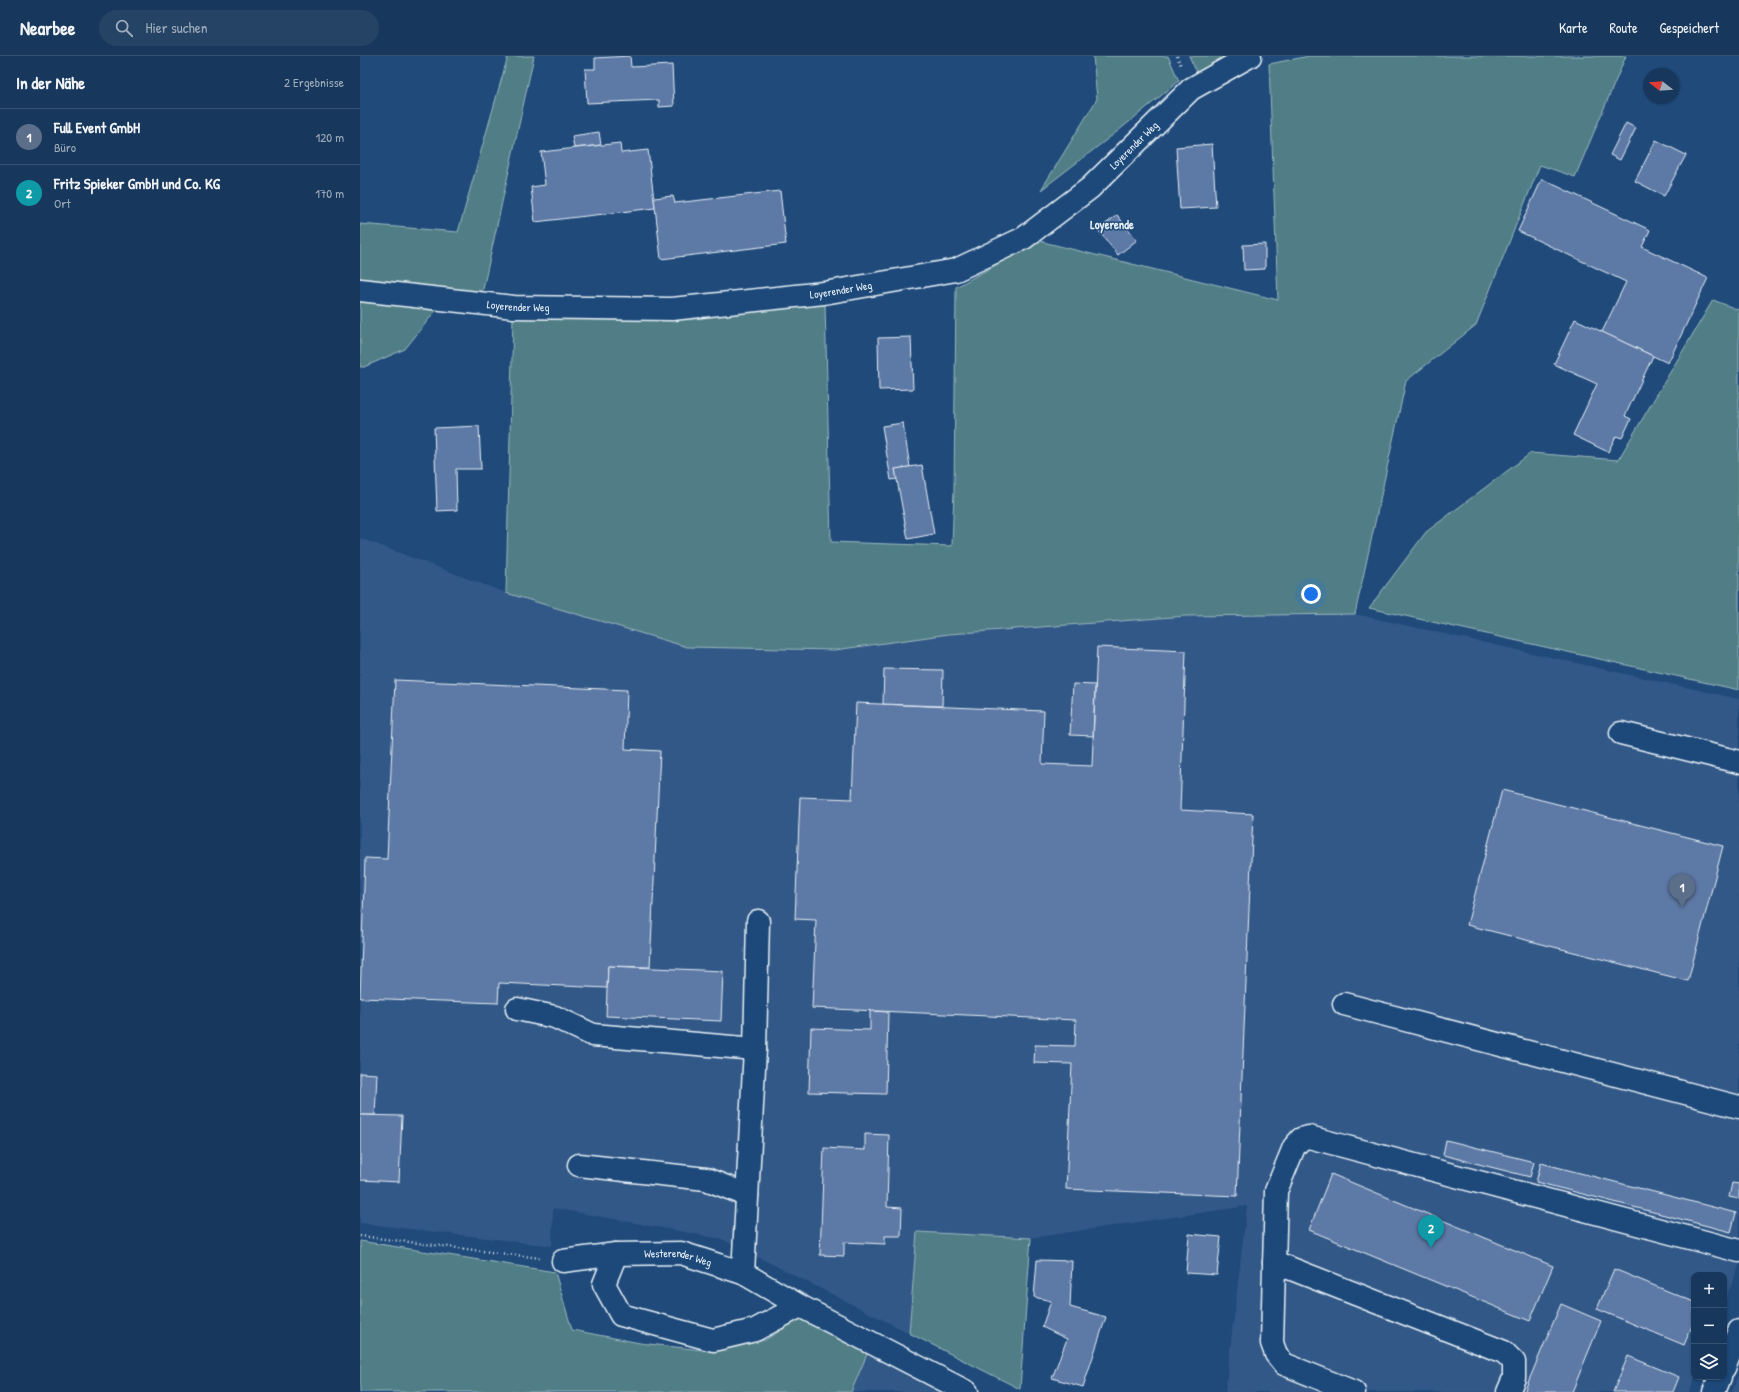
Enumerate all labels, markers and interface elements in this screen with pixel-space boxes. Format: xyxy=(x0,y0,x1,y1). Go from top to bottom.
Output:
search box xyxy=(99,10,379,46)
text: Nearbee xyxy=(20,15,75,41)
icon: search xyxy=(113,17,135,39)
text: Hier suchen xyxy=(145,17,208,38)
text: Karte xyxy=(1559,18,1588,37)
text: Route xyxy=(1610,18,1638,37)
text: Gespeichert xyxy=(1660,18,1719,37)
north arrow xyxy=(1643,68,1679,104)
text: In der Nähe xyxy=(16,71,85,94)
text: 2 Ergebnisse xyxy=(284,73,344,91)
text: Full Event GmbH xyxy=(54,117,140,138)
street label: Loyerender Weg xyxy=(1106,118,1161,172)
text: 1 xyxy=(27,128,31,146)
text: 120 m xyxy=(316,128,344,146)
text: Büro xyxy=(54,138,76,156)
text: Fritz Spieker GmbH und Co. KG xyxy=(54,173,220,194)
text: 2 xyxy=(26,184,32,202)
text: 170 m xyxy=(315,184,344,202)
text: Ort xyxy=(54,194,71,212)
district label: Loyerende xyxy=(1090,216,1134,234)
street label: Loyerender Weg xyxy=(809,278,873,301)
street label: Loyerender Weg xyxy=(486,297,550,314)
your location xyxy=(1301,584,1321,604)
pin: 1 xyxy=(1669,874,1695,907)
pin: 2 xyxy=(1418,1215,1444,1248)
street label: Westerender Weg xyxy=(644,1246,714,1269)
map controls xyxy=(1691,1272,1727,1380)
button: + xyxy=(1691,1272,1727,1308)
button: − xyxy=(1691,1308,1727,1344)
button: layers xyxy=(1691,1344,1727,1380)

